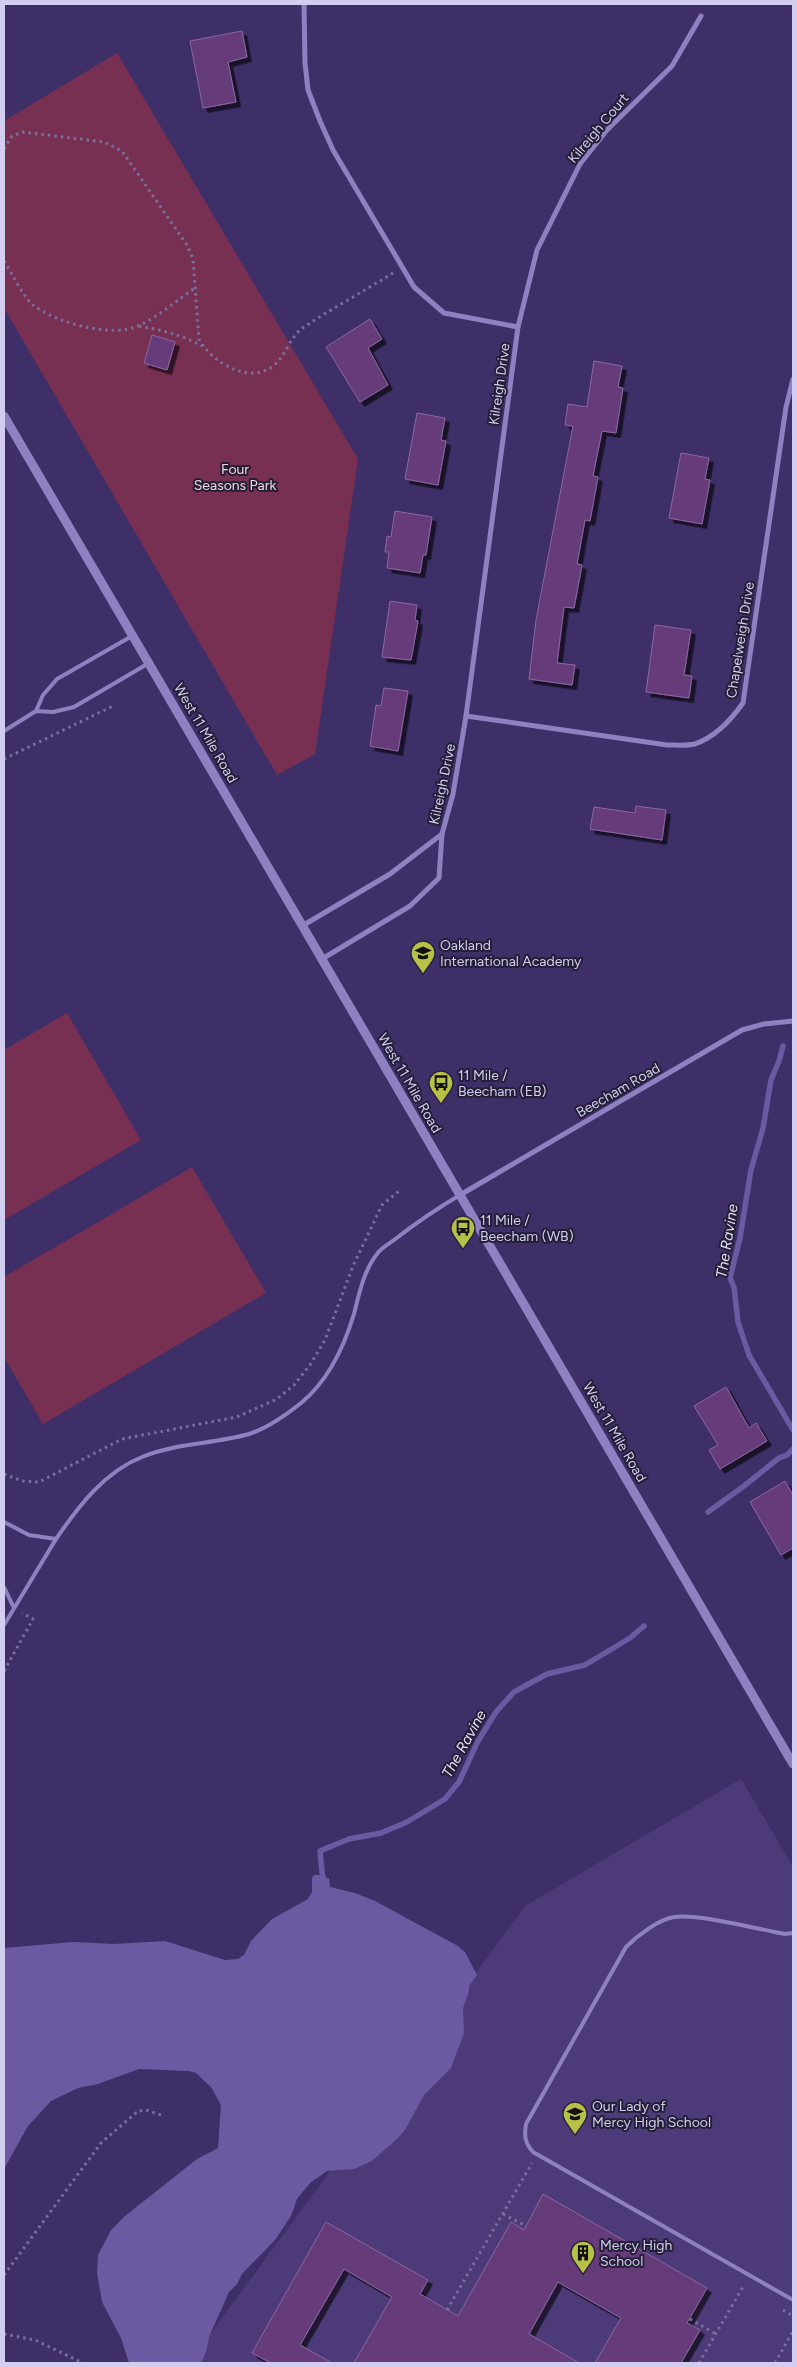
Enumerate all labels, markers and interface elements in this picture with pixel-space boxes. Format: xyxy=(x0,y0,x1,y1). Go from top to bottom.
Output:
street label: Kilreigh Court xyxy=(564,90,633,167)
street label: Kilreigh Drive xyxy=(485,342,514,426)
park label: Four Seasons Park xyxy=(194,461,276,494)
street label: Chapelweigh Drive xyxy=(723,580,758,699)
street label: West 11 Mile Road xyxy=(170,680,241,786)
street label: Kilreigh Drive xyxy=(426,742,459,826)
place label: Oakland International Academy xyxy=(440,937,582,970)
school or university icon: Oakland International Academy xyxy=(410,940,436,974)
street label: West 11 Mile Road xyxy=(374,1030,445,1136)
street label: Beecham Road xyxy=(573,1060,663,1121)
place label: 11 Mile / Beecham (EB) xyxy=(458,1067,547,1100)
bus stop icon: 11 Mile / Beecham (EB) xyxy=(428,1070,454,1104)
water label: The Ravine xyxy=(712,1203,742,1279)
place label: 11 Mile / Beecham (WB) xyxy=(480,1212,574,1245)
bus stop icon: 11 Mile / Beecham (WB) xyxy=(450,1215,476,1249)
street label: West 11 Mile Road xyxy=(579,1379,650,1485)
water label: The Ravine xyxy=(438,1707,490,1781)
place label: Our Lady of Mercy High School xyxy=(592,2098,711,2131)
school or university icon: Our Lady of Mercy High School xyxy=(562,2101,588,2135)
place label: Mercy High School xyxy=(600,2237,672,2270)
building icon: Mercy High School xyxy=(570,2240,596,2274)

